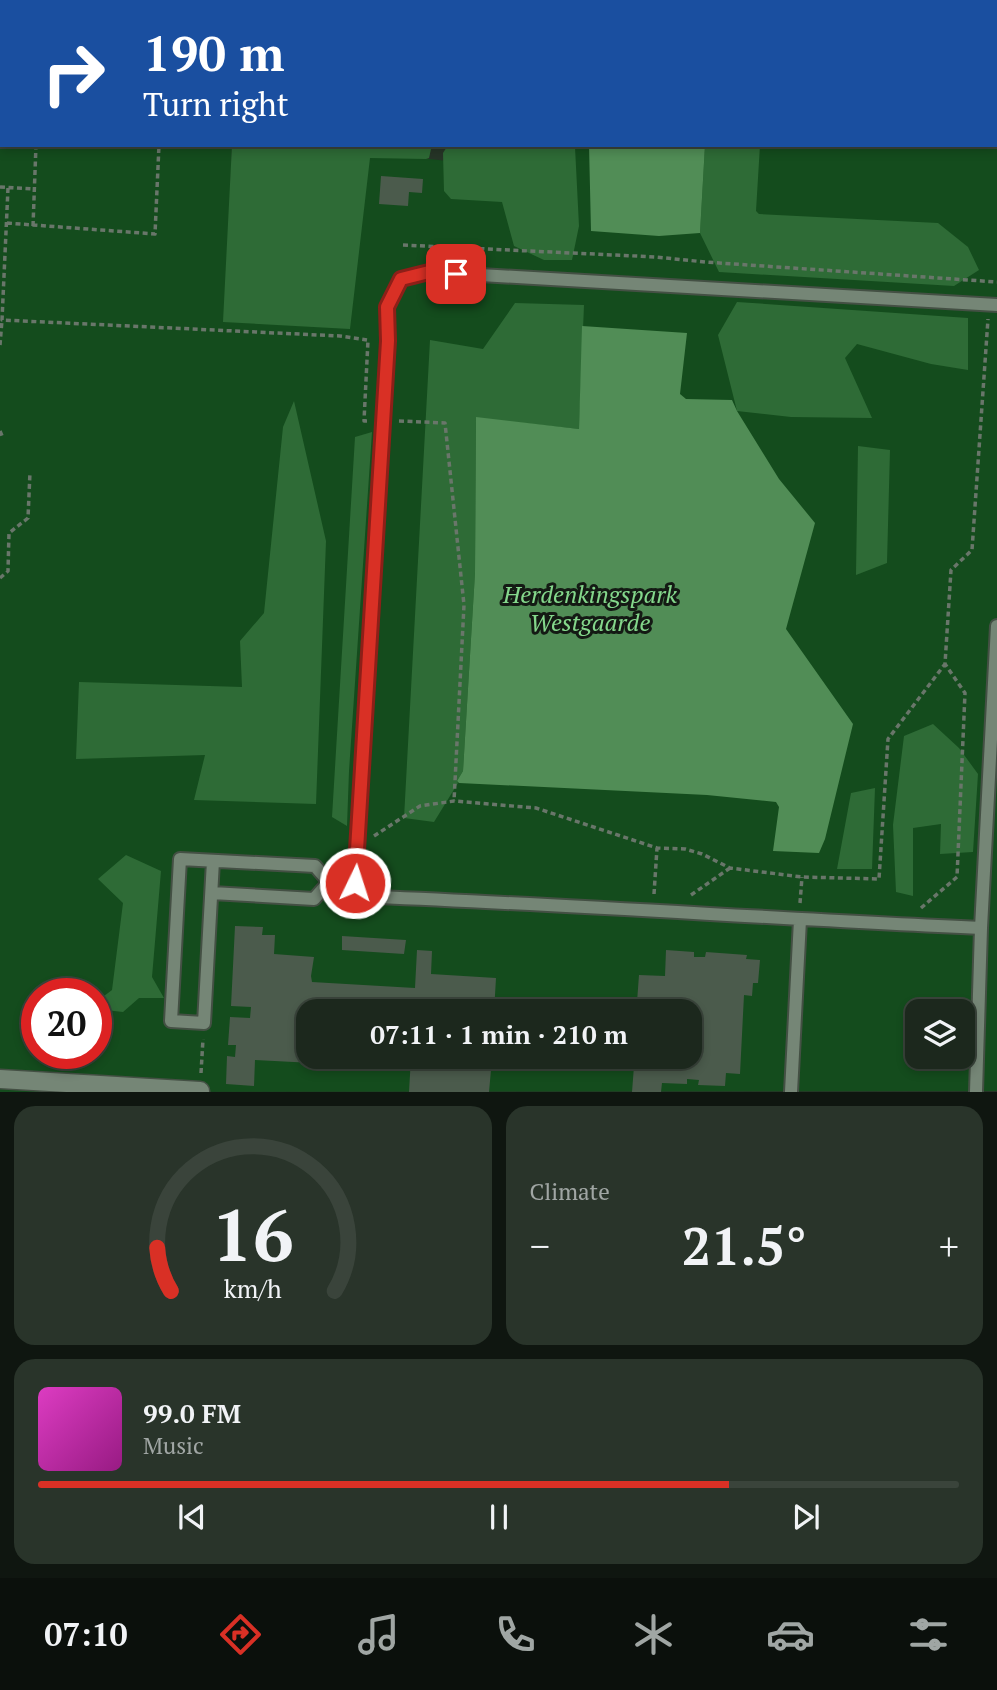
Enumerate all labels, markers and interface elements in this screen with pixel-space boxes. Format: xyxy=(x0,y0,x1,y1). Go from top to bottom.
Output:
text: 190 m xyxy=(143,20,285,85)
icon: right xyxy=(28,28,119,119)
text: Turn right xyxy=(143,83,289,125)
pin xyxy=(426,244,486,304)
icon: arrive xyxy=(437,255,475,293)
park label: Herdenkingspark Westgaarde xyxy=(502,578,678,638)
position arrow xyxy=(318,846,392,920)
speed limit sign: 20 xyxy=(21,978,112,1069)
map controls xyxy=(905,999,975,1069)
button: layers xyxy=(905,999,975,1069)
text: 07:11 · 1 min · 210 m xyxy=(370,1017,628,1051)
text: Climate xyxy=(530,1176,610,1207)
text: 16 xyxy=(212,1186,294,1283)
text: 21.5° xyxy=(682,1211,807,1280)
text: − xyxy=(530,1221,550,1271)
text: + xyxy=(939,1221,959,1271)
text: km/h xyxy=(224,1272,282,1305)
text: 99.0 FM xyxy=(143,1396,241,1430)
text: Music xyxy=(143,1430,204,1461)
icon: previous xyxy=(173,1498,211,1536)
icon: pause xyxy=(480,1498,518,1536)
icon: next xyxy=(787,1498,825,1536)
icon: directions xyxy=(216,1610,265,1659)
icon: music xyxy=(354,1610,403,1659)
icon: phone xyxy=(491,1610,540,1659)
icon: climate xyxy=(629,1610,678,1659)
icon: car xyxy=(766,1610,815,1659)
icon: filters xyxy=(904,1610,953,1659)
text: 07:10 xyxy=(44,1613,128,1655)

